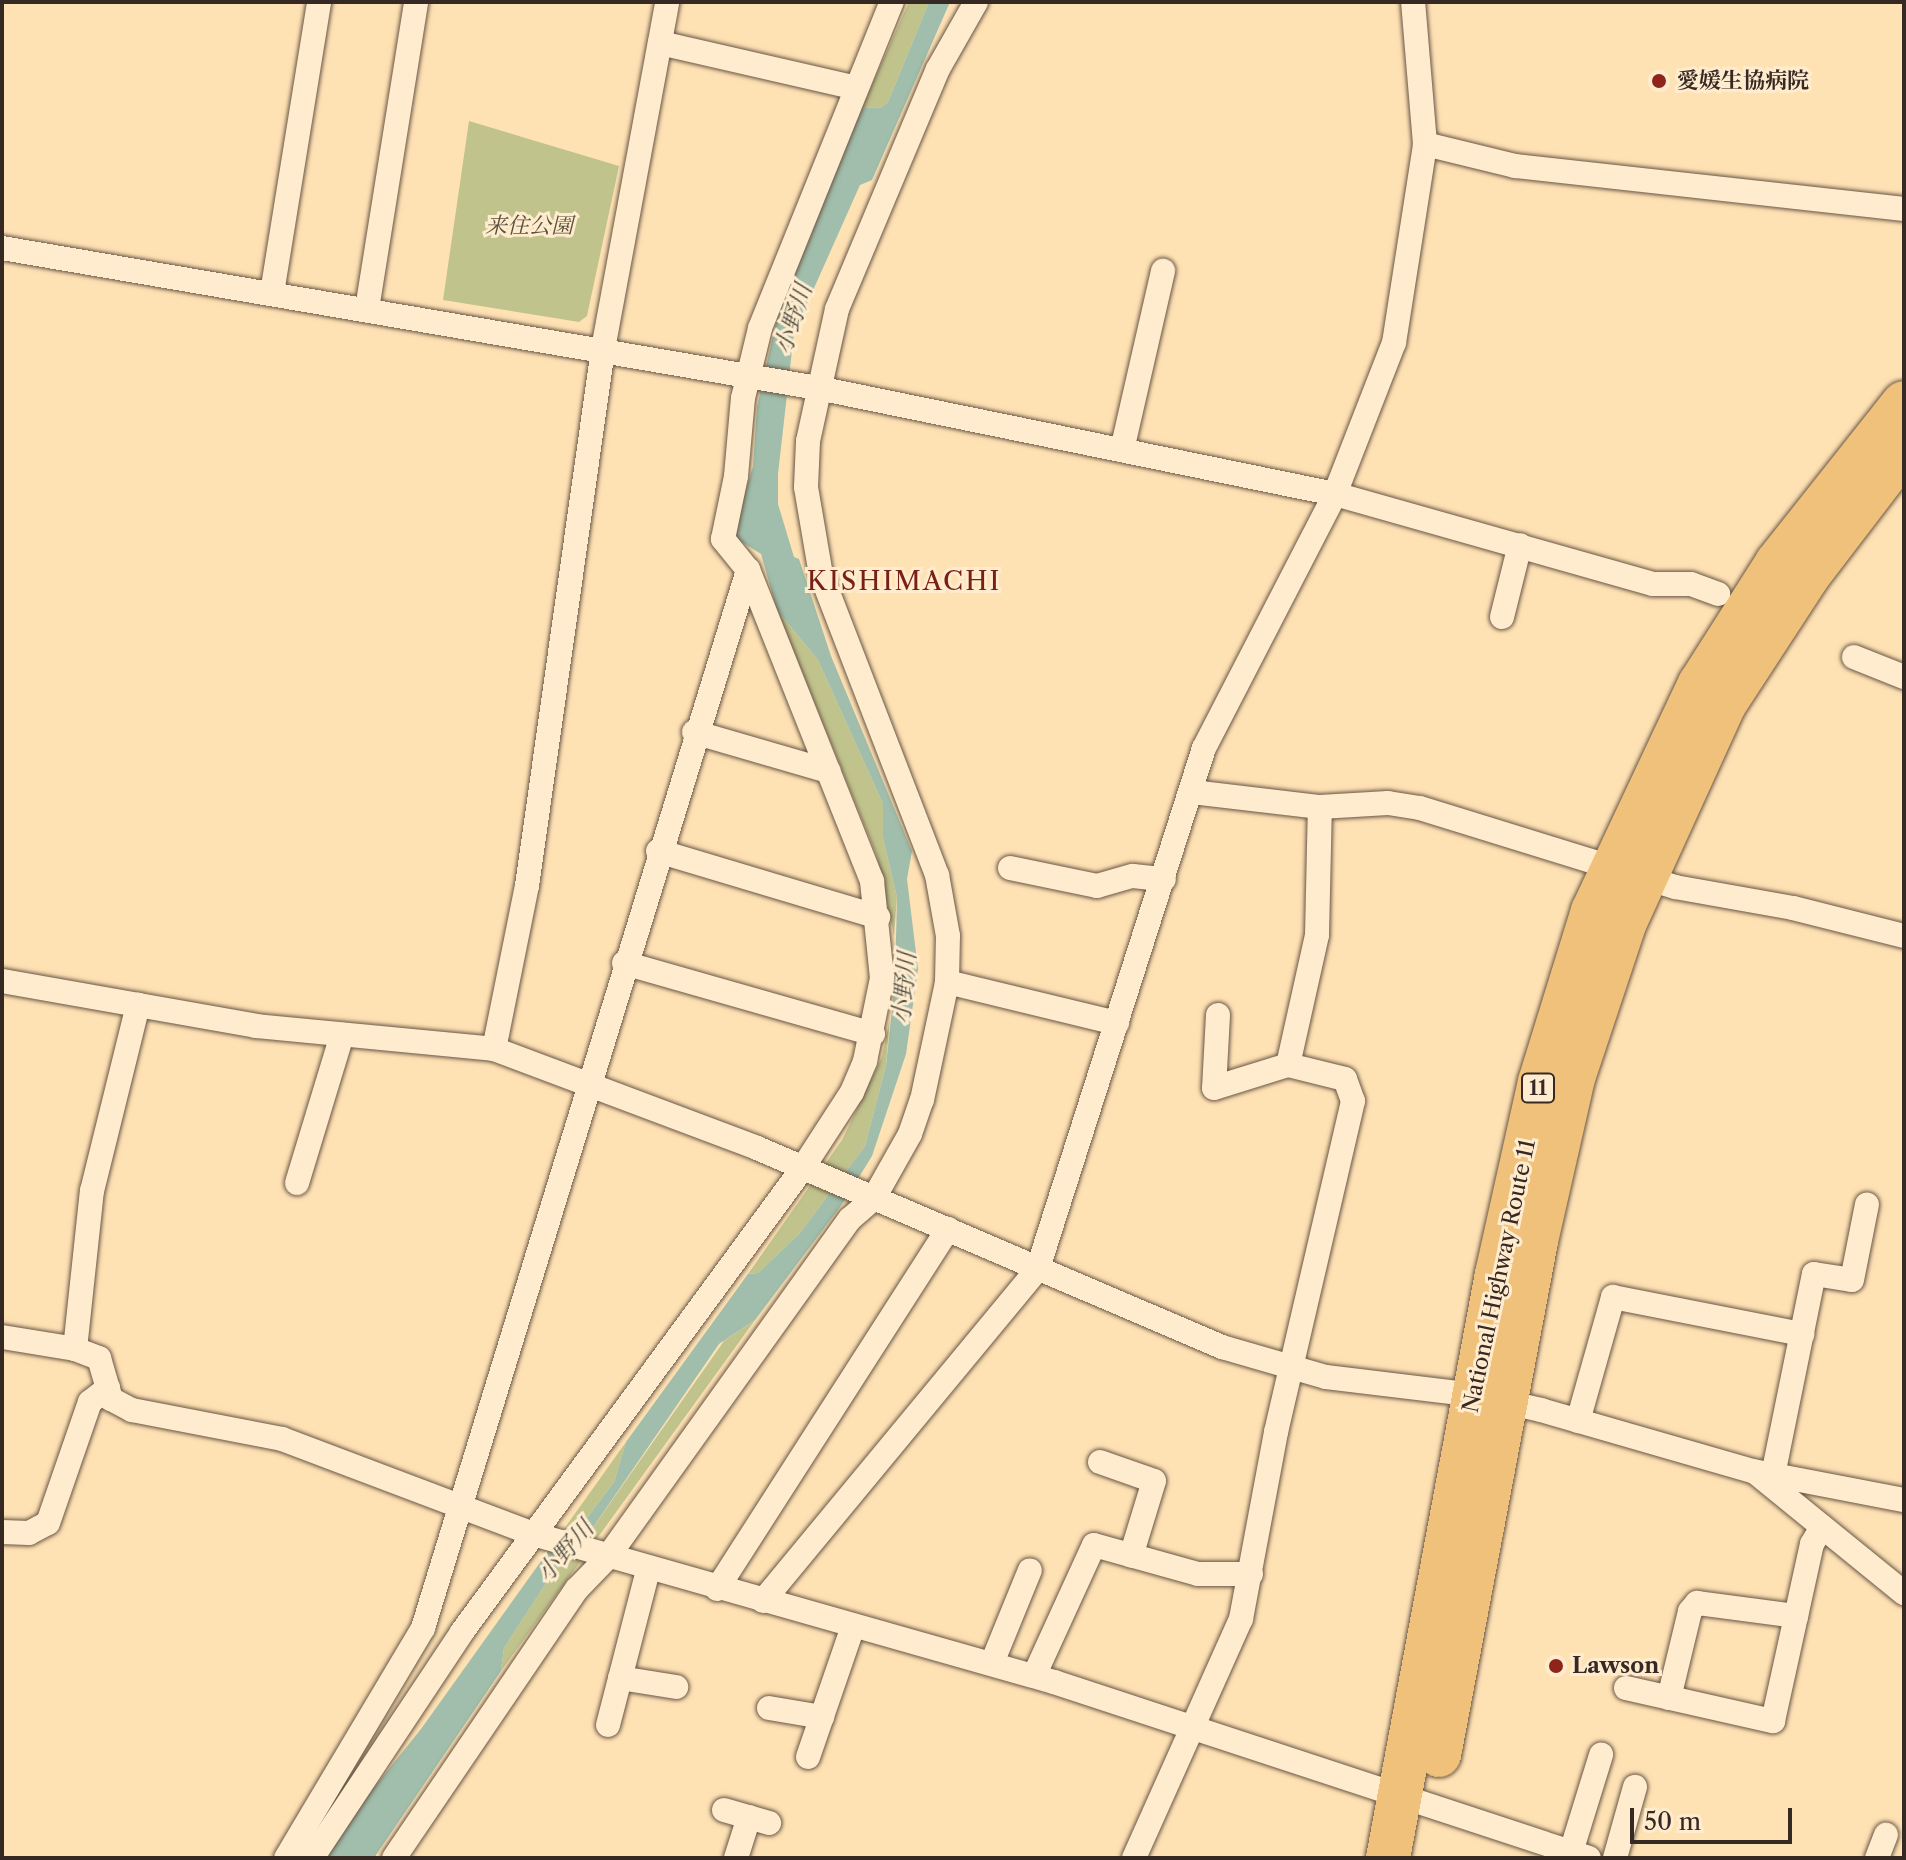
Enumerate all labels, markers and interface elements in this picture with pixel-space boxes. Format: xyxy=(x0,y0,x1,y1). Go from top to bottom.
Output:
place label: 愛媛生協病院 xyxy=(1677,68,1809,94)
marker: 愛媛生協病院 xyxy=(1648,70,1670,92)
park label: 来住公園 xyxy=(485,213,573,239)
water label: 小野川 xyxy=(768,280,818,358)
district label: KISHIMACHI xyxy=(807,566,1001,598)
water label: 小野川 xyxy=(887,951,921,1025)
road number: 11 xyxy=(1520,1072,1556,1104)
street label: National Highway Route 11 xyxy=(1457,1137,1541,1415)
water label: 小野川 xyxy=(531,1514,599,1588)
place label: Lawson xyxy=(1572,1653,1659,1679)
marker: Lawson xyxy=(1547,1657,1565,1675)
scale bar xyxy=(1634,1792,1796,1842)
text: 50 m xyxy=(1644,1807,1701,1836)

